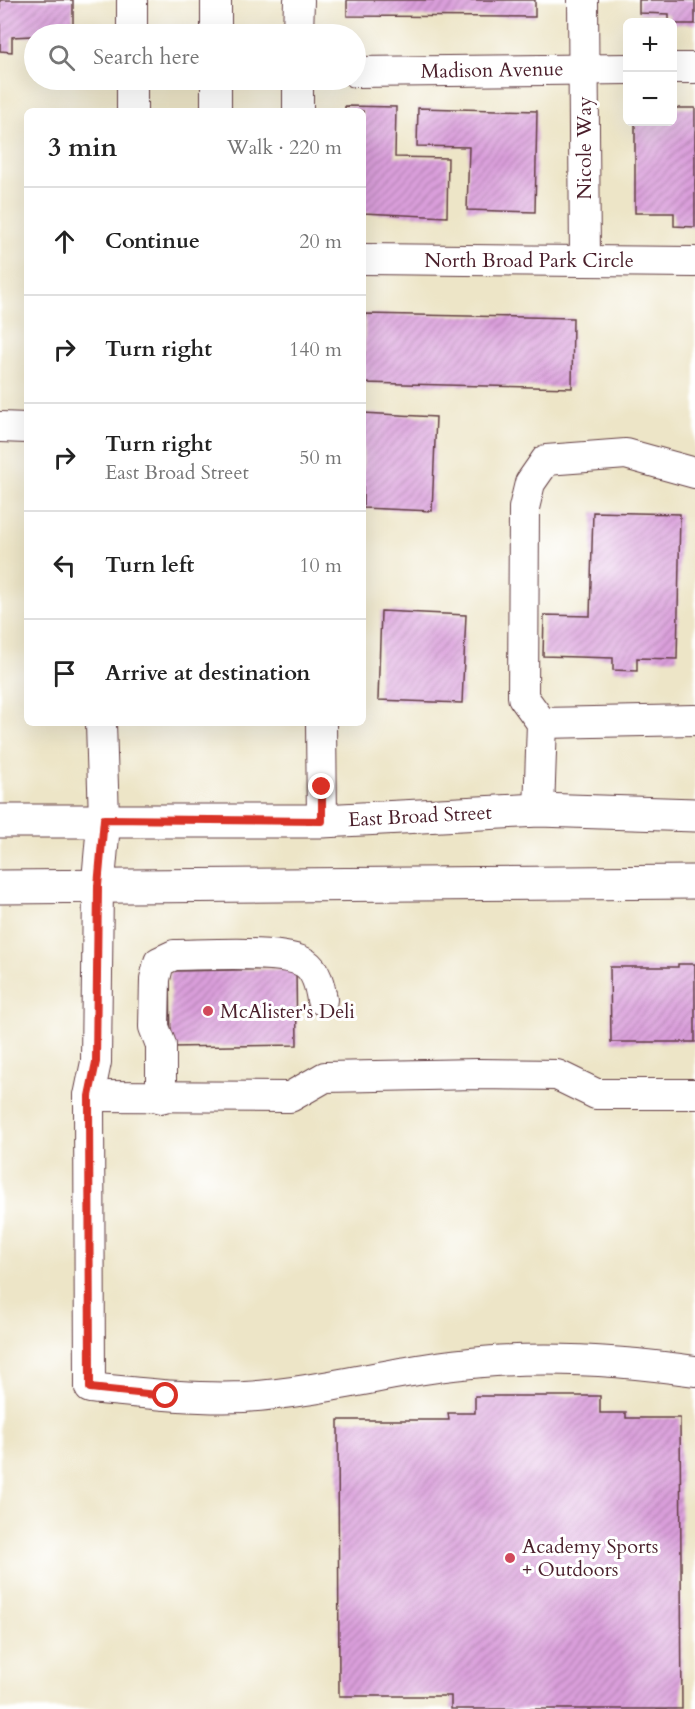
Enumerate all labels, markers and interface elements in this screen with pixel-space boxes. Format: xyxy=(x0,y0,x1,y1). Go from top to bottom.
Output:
map controls xyxy=(623,18,677,126)
button: + xyxy=(623,18,677,72)
search box xyxy=(24,24,366,90)
icon: search xyxy=(45,41,78,74)
text: Search here xyxy=(93,42,200,72)
street label: Madison Avenue xyxy=(420,55,564,85)
button: − xyxy=(623,72,677,126)
street label: Nicole Way xyxy=(571,96,598,200)
text: 3 min xyxy=(48,130,117,165)
text: Walk · 220 m xyxy=(227,134,342,161)
icon: ahead xyxy=(48,225,81,258)
text: Continue xyxy=(105,226,200,256)
text: 20 m xyxy=(299,228,342,255)
street label: North Broad Park Circle xyxy=(424,247,634,274)
icon: right xyxy=(48,333,81,366)
text: Turn right xyxy=(105,334,212,364)
text: 140 m xyxy=(289,336,342,363)
text: Turn right xyxy=(105,429,212,459)
icon: right xyxy=(48,441,81,474)
text: 50 m xyxy=(299,444,342,471)
text: East Broad Street xyxy=(105,459,249,486)
icon: left xyxy=(48,549,81,582)
text: Turn left xyxy=(105,550,194,580)
text: 10 m xyxy=(299,552,342,579)
icon: arrive xyxy=(48,657,81,690)
text: Arrive at destination xyxy=(105,658,310,688)
route end xyxy=(308,773,334,799)
street label: East Broad Street xyxy=(347,799,493,833)
place label: McAlister's Deli xyxy=(220,998,355,1025)
marker: McAlister's Deli xyxy=(201,1004,215,1018)
route start xyxy=(152,1382,178,1408)
place label: Academy Sports + Outdoors xyxy=(522,1533,658,1583)
marker: Academy Sports + Outdoors xyxy=(503,1551,517,1565)

